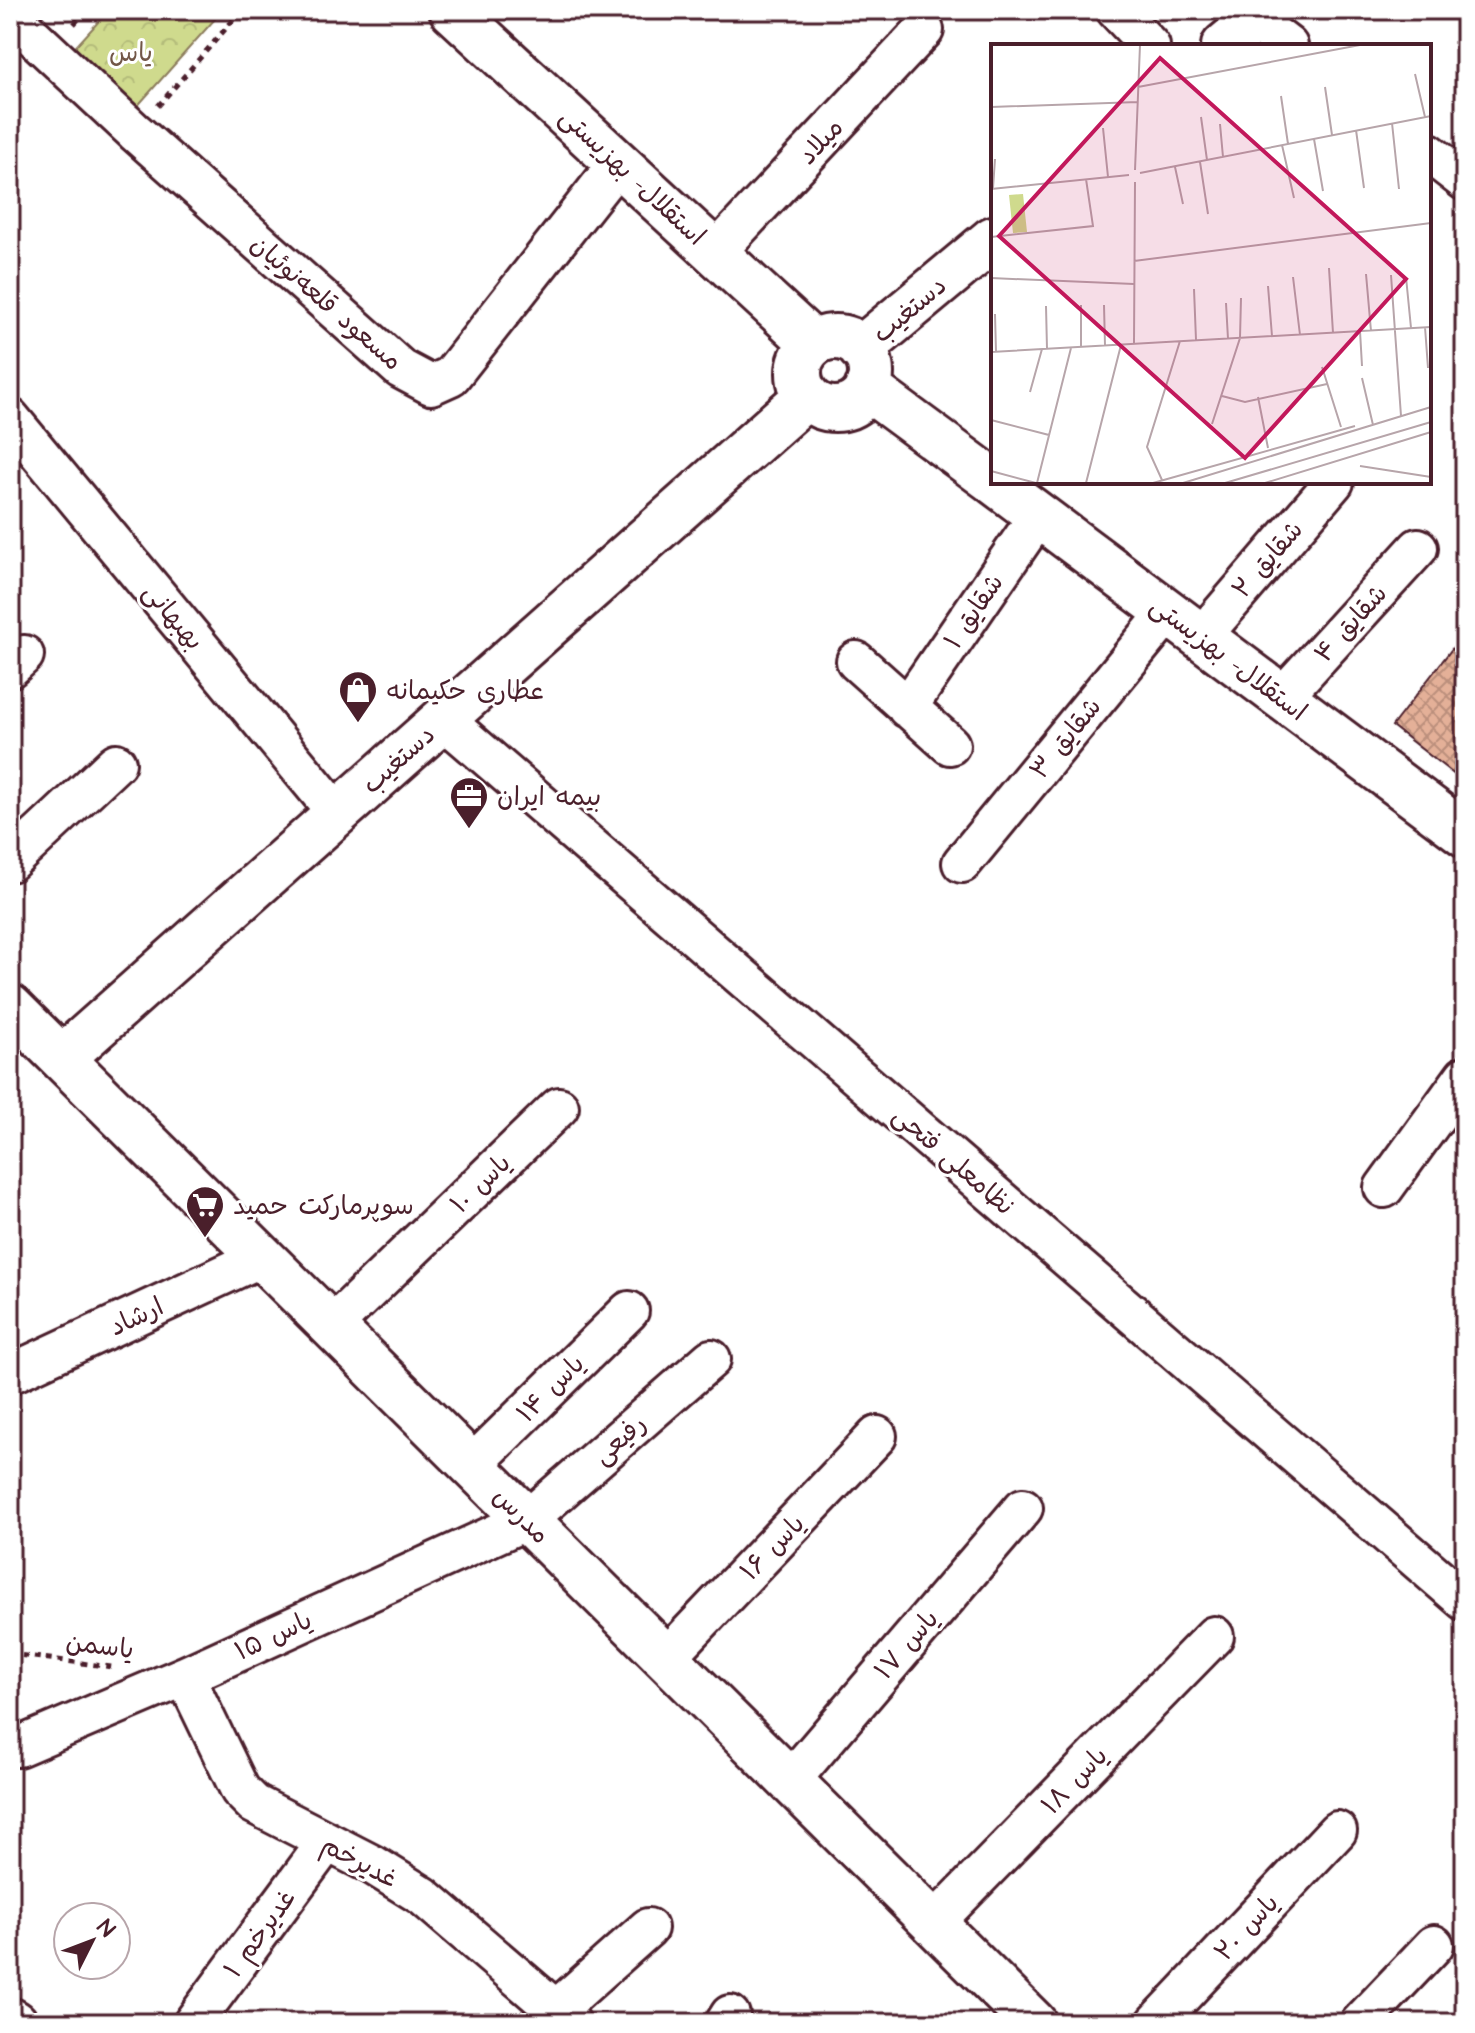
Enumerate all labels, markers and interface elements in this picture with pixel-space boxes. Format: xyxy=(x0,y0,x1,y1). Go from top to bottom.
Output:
park label: یاس xyxy=(109,35,153,71)
inset map xyxy=(991,44,1431,484)
street label: استقلال- بهزیستی xyxy=(551,99,713,254)
street label: میلاد xyxy=(790,110,852,173)
street label: مسعود قلعه‌نوئیان xyxy=(243,227,410,379)
street label: دستغیب xyxy=(865,268,954,351)
street label: شقایق ۲ xyxy=(1224,513,1312,606)
street label: شقایق ۱ xyxy=(935,567,1012,656)
street label: بهبهانی xyxy=(134,575,212,658)
street label: شقایق ۴ xyxy=(1306,577,1396,671)
street label: استقلال- بهزیستی xyxy=(1143,588,1314,730)
shop icon: عطاری حکیمانه xyxy=(337,669,379,724)
place label: عطاری حکیمانه xyxy=(386,673,544,709)
street label: شقایق ۳ xyxy=(1022,690,1110,787)
street label: دستغیب xyxy=(354,717,443,802)
office icon: بیمه ایران xyxy=(448,775,490,830)
place label: بیمه ایران xyxy=(497,779,601,815)
street label: نظامعلی فتحی xyxy=(885,1098,1022,1224)
street label: یاس ۱۰ xyxy=(442,1146,519,1222)
supermarket icon: سوپرمارکت حمید xyxy=(184,1184,226,1239)
place label: سوپرمارکت حمید xyxy=(233,1188,414,1224)
street label: ارشاد xyxy=(103,1289,169,1345)
street label: یاس ۱۴ xyxy=(509,1347,593,1431)
street label: رفیعی xyxy=(585,1406,654,1473)
street label: مدرس xyxy=(485,1479,558,1552)
street label: یاس ۱۶ xyxy=(732,1507,813,1589)
street label: یاس ۱۵ xyxy=(229,1602,318,1669)
street label: یاس ۱۷ xyxy=(866,1602,947,1687)
street label: یاسمن xyxy=(64,1624,136,1668)
street label: یاس ۱۸ xyxy=(1033,1739,1116,1823)
street label: غدیرخم xyxy=(315,1827,404,1898)
street label: غدیرخم ۱ xyxy=(215,1882,305,1986)
street label: یاس ۲۰ xyxy=(1206,1886,1287,1969)
north arrow xyxy=(52,1901,132,1981)
text: N xyxy=(90,1913,122,1944)

